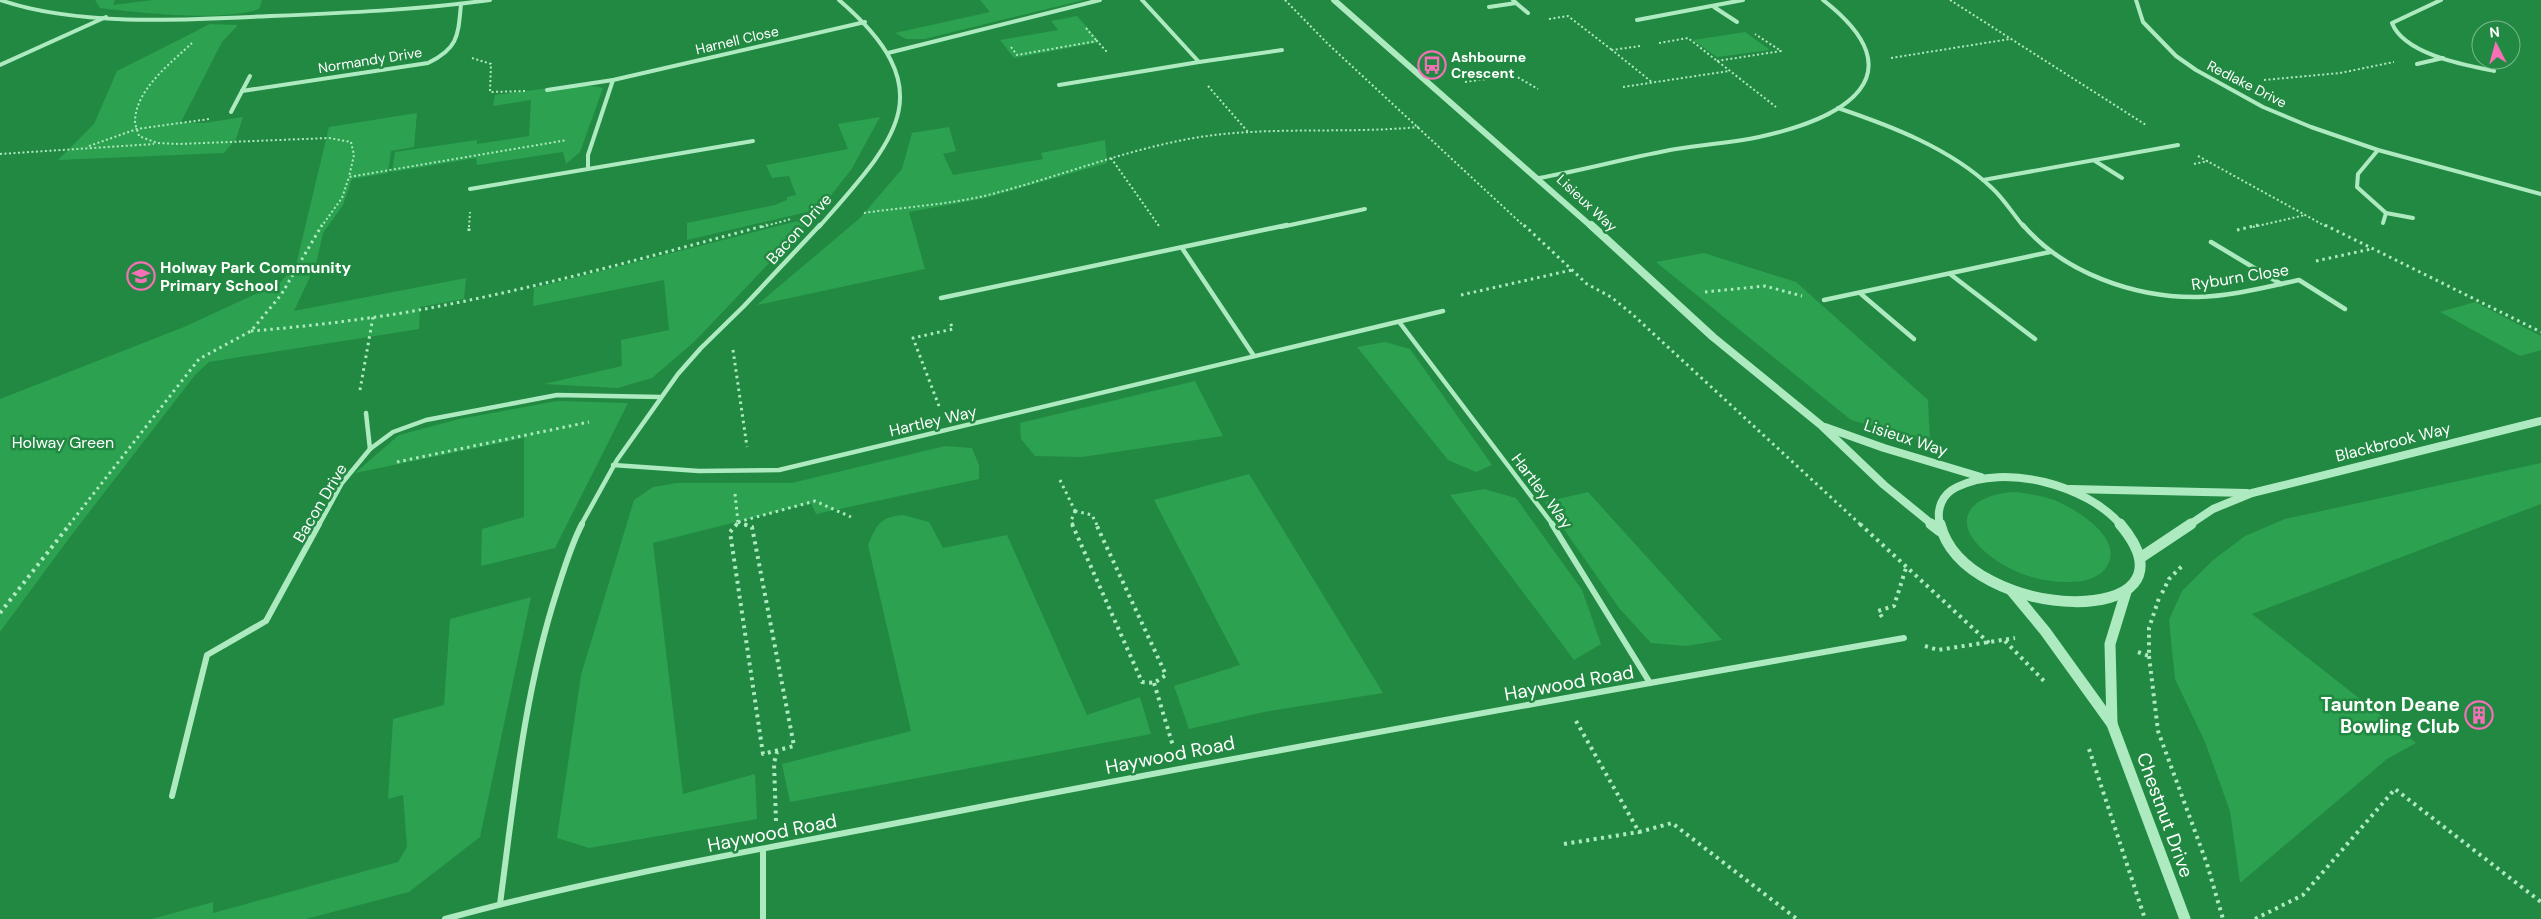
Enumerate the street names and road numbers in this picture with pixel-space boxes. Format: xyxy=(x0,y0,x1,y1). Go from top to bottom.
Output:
street label: Harnell Close xyxy=(694,22,780,58)
street label: Normandy Drive xyxy=(317,43,423,77)
street label: Redlake Drive xyxy=(2204,56,2290,112)
street label: Lisieux Way xyxy=(1553,171,1621,236)
street label: Bacon Drive xyxy=(762,189,836,269)
street label: Ryburn Close xyxy=(2190,259,2290,295)
street label: Hartley Way xyxy=(887,401,979,441)
street label: Lisieux Way xyxy=(1862,415,1951,461)
street label: Blackbrook Way xyxy=(2333,417,2453,466)
street label: Hartley Way xyxy=(1507,449,1577,533)
street label: Bacon Drive xyxy=(288,460,352,546)
street label: Haywood Road xyxy=(1502,659,1636,707)
street label: Haywood Road xyxy=(1103,730,1237,780)
street label: Chestnut Drive xyxy=(2131,749,2199,881)
street label: Haywood Road xyxy=(705,808,839,858)

